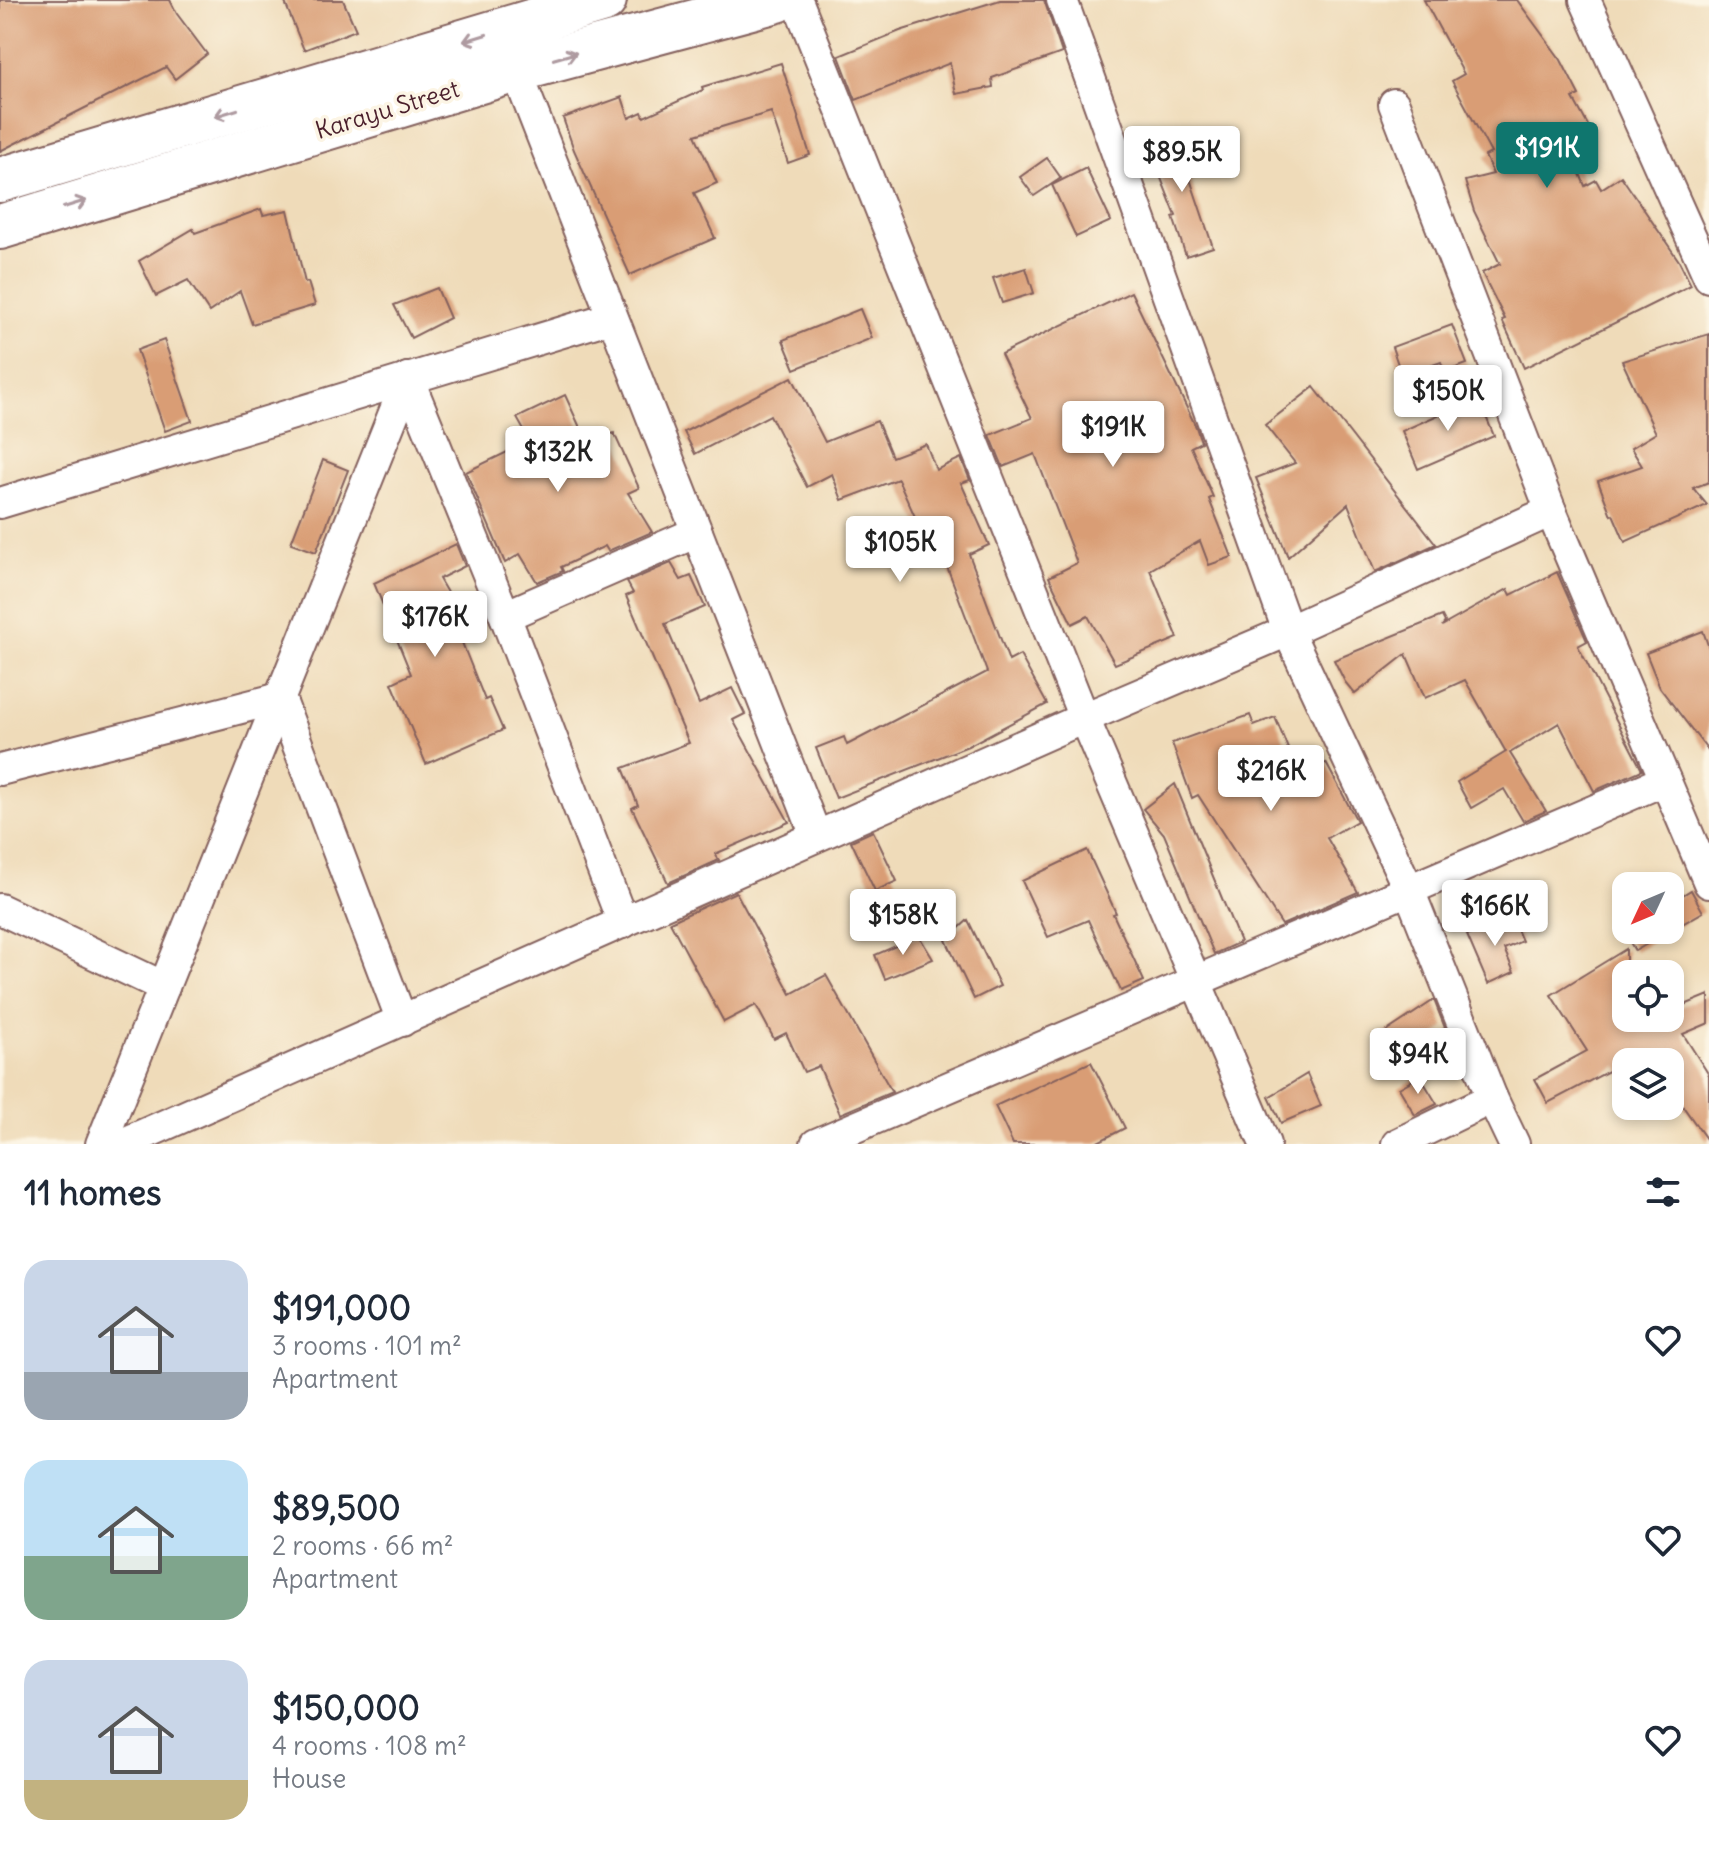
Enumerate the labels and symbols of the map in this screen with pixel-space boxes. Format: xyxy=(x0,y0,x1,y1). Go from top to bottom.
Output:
one-way arrow xyxy=(463,31,489,46)
one-way arrow xyxy=(551,48,577,63)
street label: Karayu Street xyxy=(311,73,463,145)
one-way arrow xyxy=(214,106,240,121)
pin: $191K xyxy=(1491,122,1603,190)
pin: $89.5K xyxy=(1117,126,1247,194)
one-way arrow xyxy=(61,196,87,211)
pin: $150K xyxy=(1392,365,1504,433)
pin: $191K xyxy=(1057,401,1169,469)
pin: $132K xyxy=(502,426,614,494)
pin: $105K xyxy=(844,516,956,584)
pin: $176K xyxy=(379,591,491,659)
pin: $216K xyxy=(1215,745,1327,813)
north arrow xyxy=(1612,872,1684,944)
pin: $166K xyxy=(1439,880,1551,948)
pin: $158K xyxy=(847,889,959,957)
pin: $94K xyxy=(1371,1028,1465,1096)

